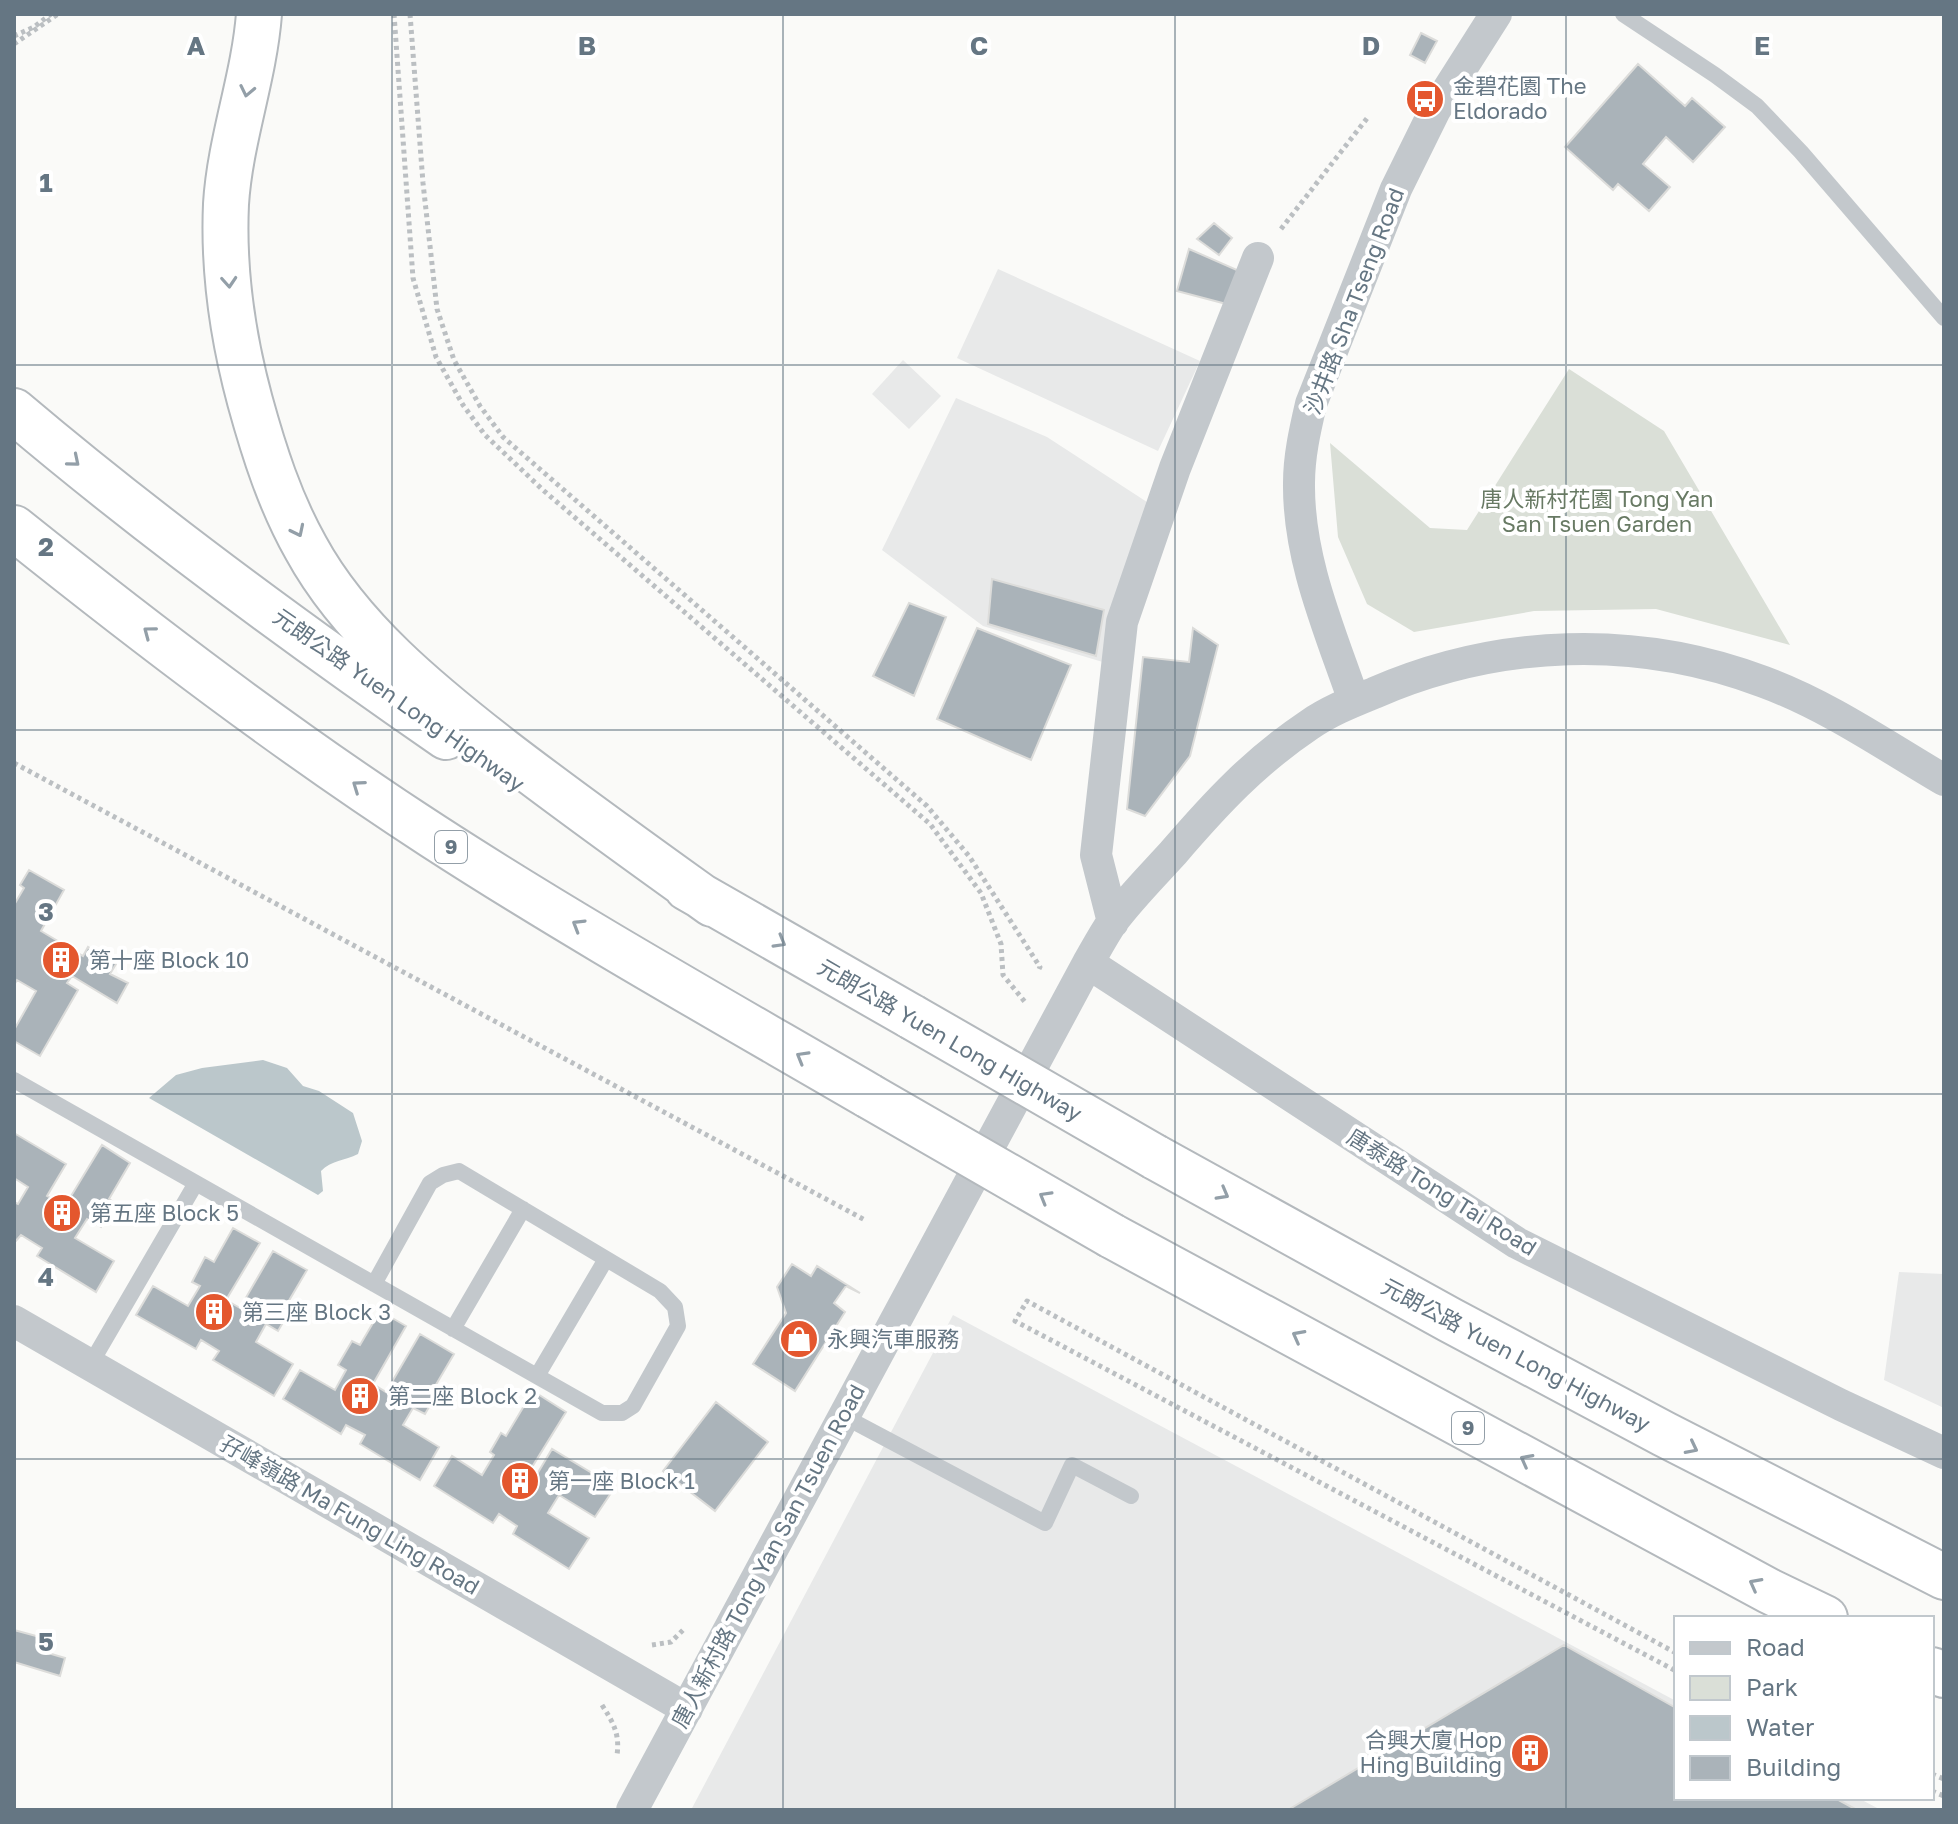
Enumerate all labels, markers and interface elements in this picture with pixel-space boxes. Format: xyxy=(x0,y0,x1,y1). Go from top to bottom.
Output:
text: A xyxy=(187,30,206,61)
text: B xyxy=(578,30,596,61)
text: C xyxy=(970,30,988,61)
text: D xyxy=(1362,30,1380,61)
text: E xyxy=(1754,30,1770,61)
place label: 金碧花園 The Eldorado xyxy=(1453,72,1586,124)
bus stop icon: 金碧花園 The Eldorado xyxy=(1404,78,1446,120)
one-way arrow xyxy=(239,84,256,97)
text: 1 xyxy=(39,167,53,198)
street label: 沙井路 Sha Tseng Road xyxy=(1298,184,1409,418)
one-way arrow xyxy=(220,276,237,289)
one-way arrow xyxy=(64,451,79,466)
park label: 唐人新村花園 Tong Yan San Tsuen Garden xyxy=(1480,485,1714,537)
one-way arrow xyxy=(288,523,304,538)
text: 2 xyxy=(38,531,54,562)
street label: 元朗公路 Yuen Long Highway xyxy=(268,602,530,797)
one-way arrow xyxy=(143,627,157,641)
one-way arrow xyxy=(353,781,367,796)
road number: 9 xyxy=(435,831,467,863)
text: 3 xyxy=(38,896,54,927)
one-way arrow xyxy=(572,919,587,935)
one-way arrow xyxy=(771,932,786,948)
building icon: 第十座 Block 10 xyxy=(40,939,82,981)
place label: 第十座 Block 10 xyxy=(89,946,250,973)
street label: 元朗公路 Yuen Long Highway xyxy=(813,953,1087,1126)
one-way arrow xyxy=(796,1051,811,1067)
street label: 唐泰路 Tong Tai Road xyxy=(1343,1122,1542,1261)
one-way arrow xyxy=(1215,1185,1229,1200)
one-way arrow xyxy=(1039,1191,1054,1207)
building icon: 第五座 Block 5 xyxy=(41,1192,83,1234)
place label: 第五座 Block 5 xyxy=(90,1199,239,1226)
text: 4 xyxy=(38,1261,54,1292)
street label: 元朗公路 Yuen Long Highway xyxy=(1377,1272,1655,1437)
building icon: 第三座 Block 3 xyxy=(193,1291,235,1333)
place label: 第三座 Block 3 xyxy=(242,1298,391,1325)
shop icon: 永興汽車服務 xyxy=(778,1318,820,1360)
place label: 永興汽車服務 xyxy=(827,1325,959,1352)
one-way arrow xyxy=(1292,1330,1306,1346)
building icon: 第二座 Block 2 xyxy=(339,1375,381,1417)
street label: 唐人新村路 Tong Yan San Tsuen Road xyxy=(665,1379,870,1732)
place label: 第二座 Block 2 xyxy=(388,1382,537,1409)
road number: 9 xyxy=(1452,1412,1484,1444)
street label: 孖峰嶺路 Ma Fung Ling Road xyxy=(216,1429,484,1600)
one-way arrow xyxy=(1684,1439,1699,1454)
one-way arrow xyxy=(1520,1454,1535,1469)
building icon: 第一座 Block 1 xyxy=(499,1460,541,1502)
place label: 第一座 Block 1 xyxy=(548,1467,695,1494)
one-way arrow xyxy=(1749,1578,1763,1593)
legend xyxy=(1674,1616,1934,1800)
text: 5 xyxy=(38,1626,54,1657)
text: Road xyxy=(1746,1632,1805,1661)
text: Park xyxy=(1746,1672,1798,1701)
text: Water xyxy=(1746,1712,1814,1741)
place label: 合興大廈 Hop Hing Building xyxy=(1360,1726,1502,1778)
building icon: 合興大廈 Hop Hing Building xyxy=(1509,1732,1551,1774)
text: Building xyxy=(1746,1752,1841,1781)

